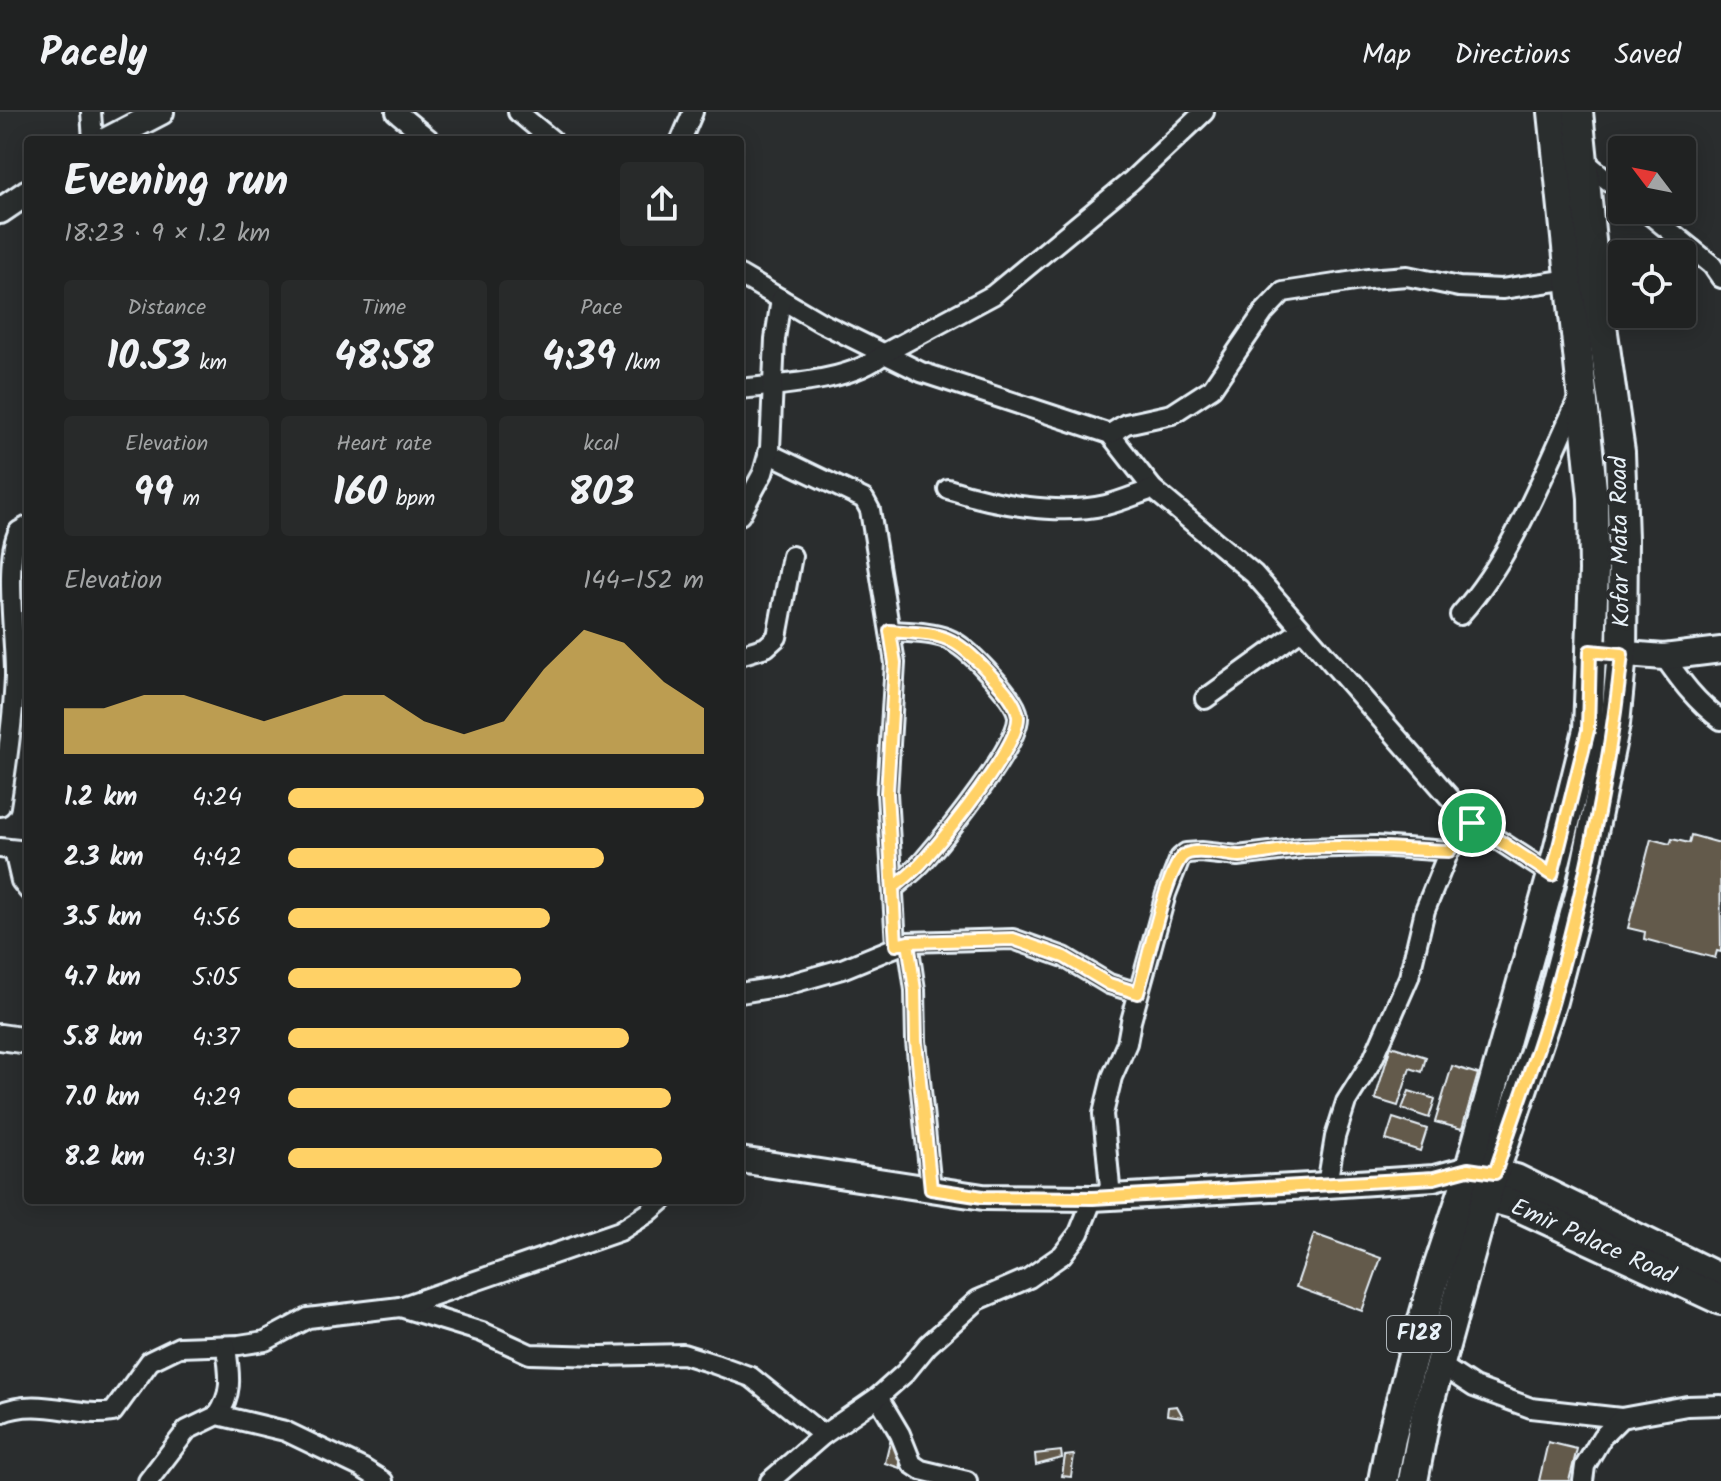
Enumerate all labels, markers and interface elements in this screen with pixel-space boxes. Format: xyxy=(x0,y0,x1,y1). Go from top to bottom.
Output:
text: Pacely xyxy=(40,25,147,85)
text: Map xyxy=(1362,33,1411,78)
text: Directions xyxy=(1455,33,1571,78)
text: Saved xyxy=(1615,33,1681,78)
north arrow xyxy=(1608,136,1696,224)
map controls xyxy=(1608,136,1696,328)
text: Evening run xyxy=(64,148,288,218)
button: share xyxy=(620,162,704,246)
text: 18:23 · 9 × 1.2 km xyxy=(64,213,270,255)
button: locate xyxy=(1608,240,1696,328)
text: Distance xyxy=(127,291,206,326)
text: Time xyxy=(362,291,406,326)
text: Pace xyxy=(580,291,622,326)
text: 10.53 xyxy=(106,326,190,390)
text: 48:58 xyxy=(334,326,434,390)
text: 4:39 xyxy=(542,326,616,390)
text: km xyxy=(190,346,227,381)
text: /km xyxy=(616,346,660,381)
text: Elevation xyxy=(125,427,208,462)
text: Heart rate xyxy=(336,427,432,462)
text: kcal xyxy=(583,427,619,462)
street label: Kofar Mata Road xyxy=(1600,455,1642,628)
text: 99 xyxy=(133,462,174,526)
text: 160 xyxy=(333,462,387,526)
text: 803 xyxy=(568,462,634,526)
text: m xyxy=(174,482,200,517)
text: bpm xyxy=(387,482,435,517)
text: Elevation xyxy=(64,560,162,602)
text: 144–152 m xyxy=(583,560,704,602)
text: 1.2 km xyxy=(64,777,137,819)
text: 4:24 xyxy=(192,777,242,819)
pin xyxy=(1438,789,1506,857)
icon: arrive xyxy=(1450,801,1494,845)
text: 2.3 km xyxy=(64,837,144,879)
text: 4:42 xyxy=(192,837,242,879)
text: 3.5 km xyxy=(64,897,142,939)
text: 4:56 xyxy=(192,897,241,939)
text: 4.7 km xyxy=(64,957,141,999)
text: 5:05 xyxy=(192,957,239,999)
text: 5.8 km xyxy=(64,1017,143,1059)
text: 4:37 xyxy=(192,1017,240,1059)
text: 7.0 km xyxy=(64,1077,140,1119)
text: 4:29 xyxy=(192,1077,241,1119)
text: 8.2 km xyxy=(64,1137,145,1179)
text: 4:31 xyxy=(192,1137,236,1179)
street label: Emir Palace Road xyxy=(1504,1188,1683,1296)
road number: F128 xyxy=(1387,1316,1451,1352)

